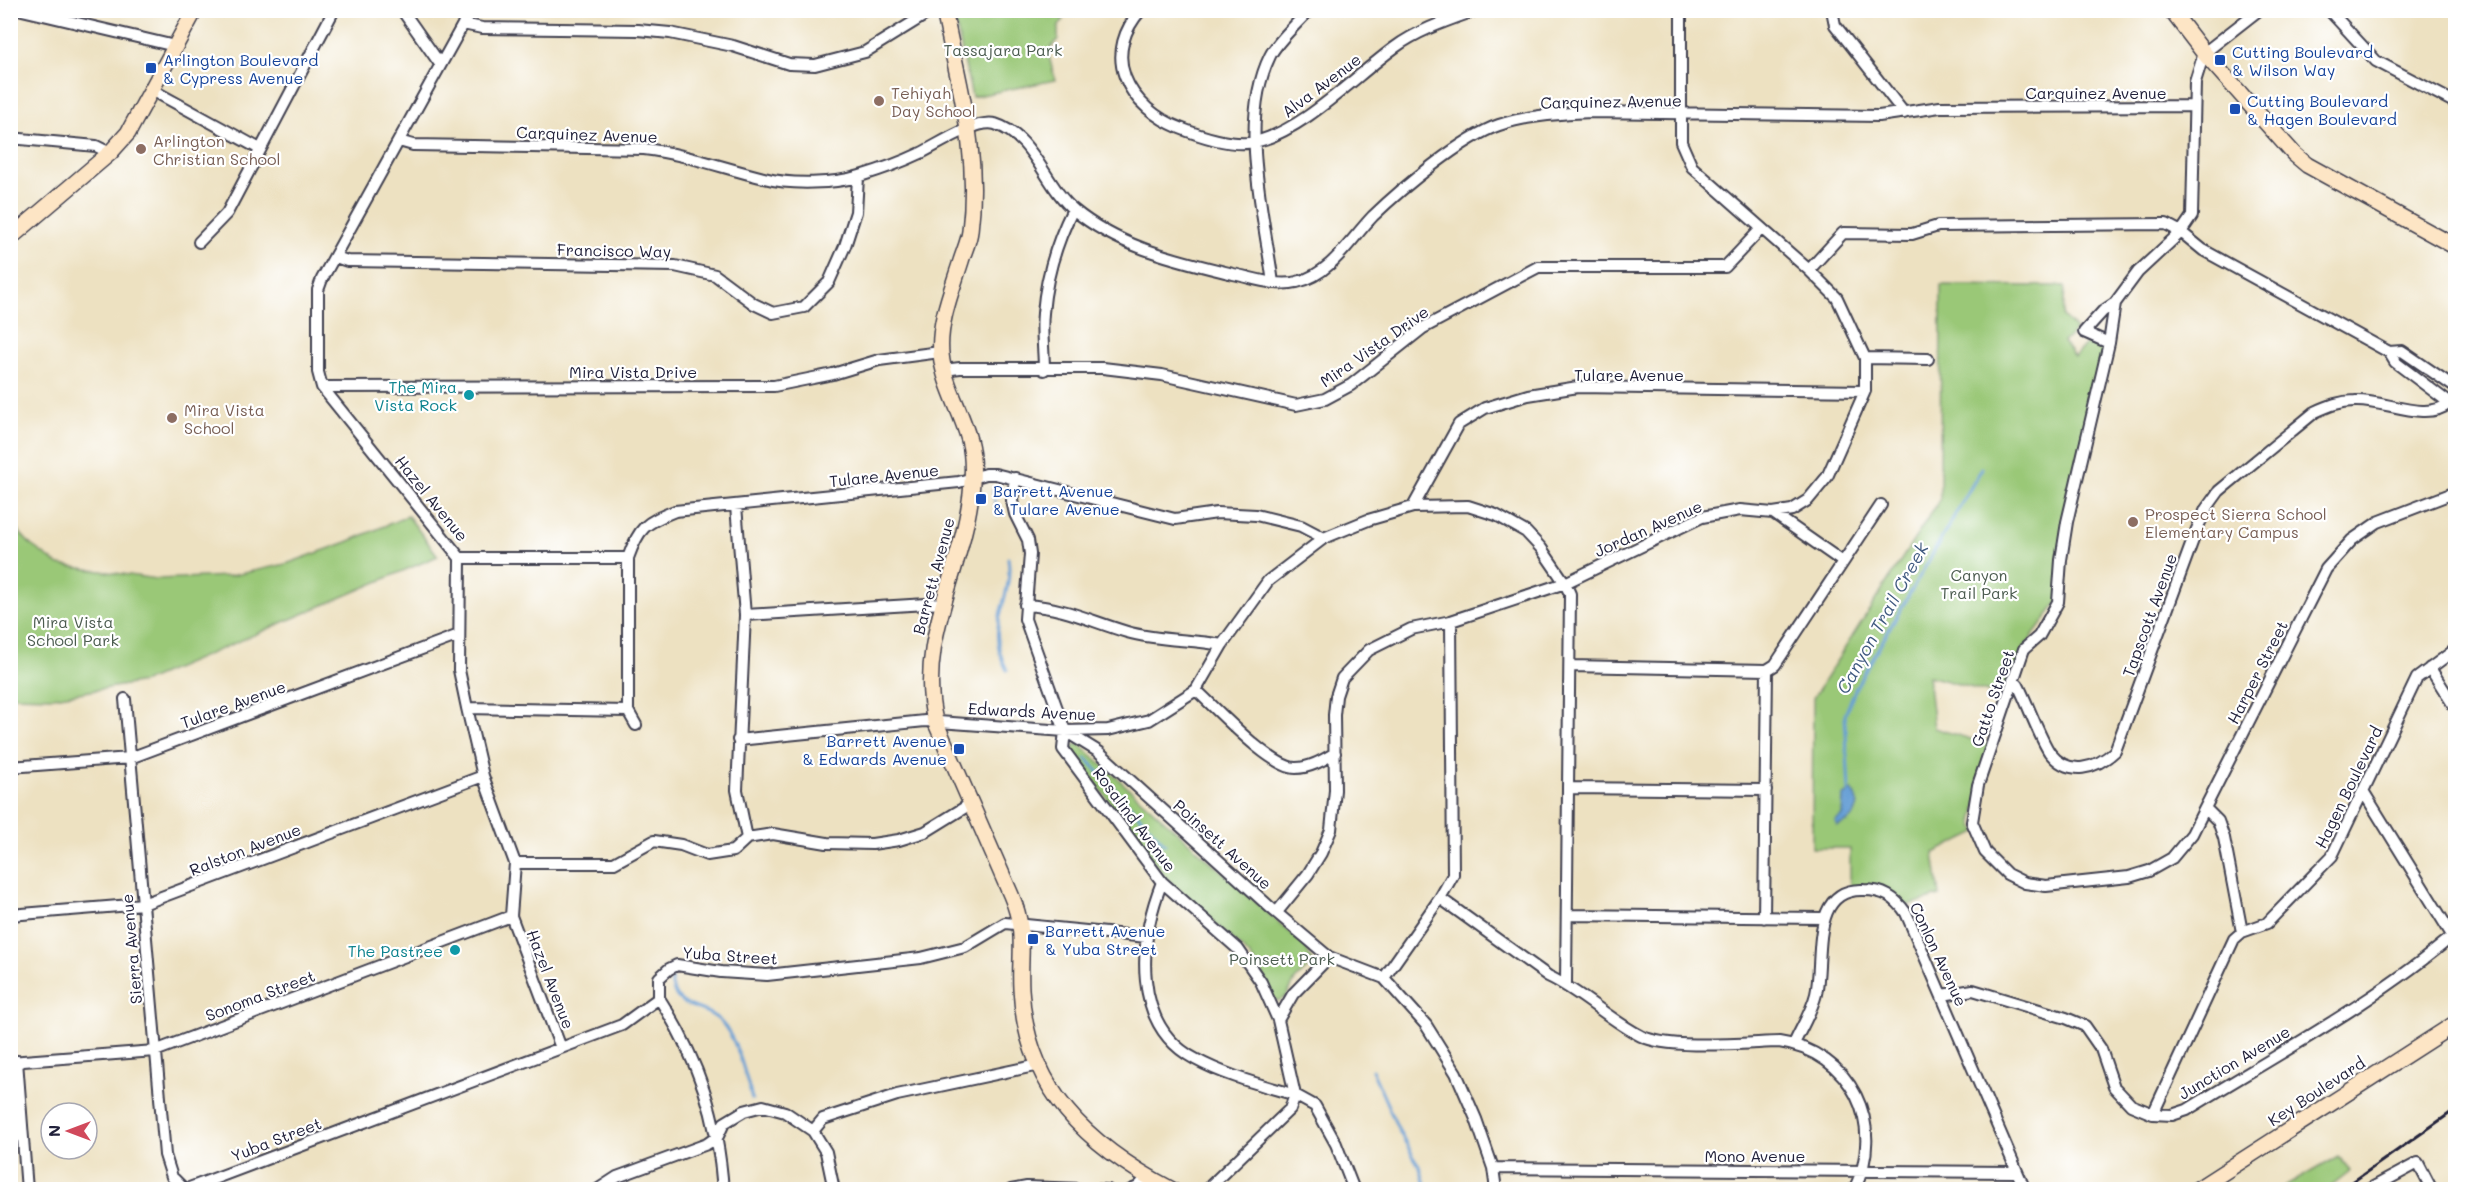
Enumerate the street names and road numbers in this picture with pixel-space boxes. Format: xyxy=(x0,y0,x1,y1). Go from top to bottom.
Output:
street label: Alva Avenue xyxy=(1277,48,1365,122)
street label: Carquinez Avenue xyxy=(2025,82,2167,103)
street label: Carquinez Avenue xyxy=(1540,89,1682,113)
street label: Carquinez Avenue xyxy=(516,121,658,147)
street label: Francisco Way xyxy=(557,239,671,261)
street label: Mira Vista Drive xyxy=(1315,301,1433,391)
street label: Mira Vista Drive xyxy=(569,361,697,382)
street label: Tulare Avenue xyxy=(1574,364,1684,385)
street label: Hazel Avenue xyxy=(391,451,473,545)
street label: Tulare Avenue xyxy=(828,459,940,491)
street label: Jordan Avenue xyxy=(1591,495,1705,561)
street label: Barrett Avenue xyxy=(907,515,959,637)
street label: Tapscott Avenue xyxy=(2117,550,2181,680)
street label: Harper Street xyxy=(2222,617,2292,727)
street label: Gatto Street xyxy=(1966,647,2018,749)
street label: Tulare Avenue xyxy=(178,675,288,733)
street label: Edwards Avenue xyxy=(967,697,1097,725)
street label: Hagen Boulevard xyxy=(2309,723,2387,851)
street label: Rosalind Avenue xyxy=(1089,762,1181,876)
street label: Poinsett Avenue xyxy=(1169,794,1277,894)
street label: Ralston Avenue xyxy=(186,818,304,880)
street label: Sierra Avenue xyxy=(116,893,146,1005)
street label: Conlon Avenue xyxy=(1906,899,1972,1009)
street label: Hazel Avenue xyxy=(522,926,580,1032)
street label: Yuba Street xyxy=(682,941,778,969)
street label: Sonoma Street xyxy=(202,964,318,1026)
street label: Junction Avenue xyxy=(2174,1020,2294,1104)
street label: Key Boulevard xyxy=(2263,1052,2369,1130)
street label: Yuba Street xyxy=(228,1112,324,1166)
street label: Mono Avenue xyxy=(1704,1145,1806,1166)

